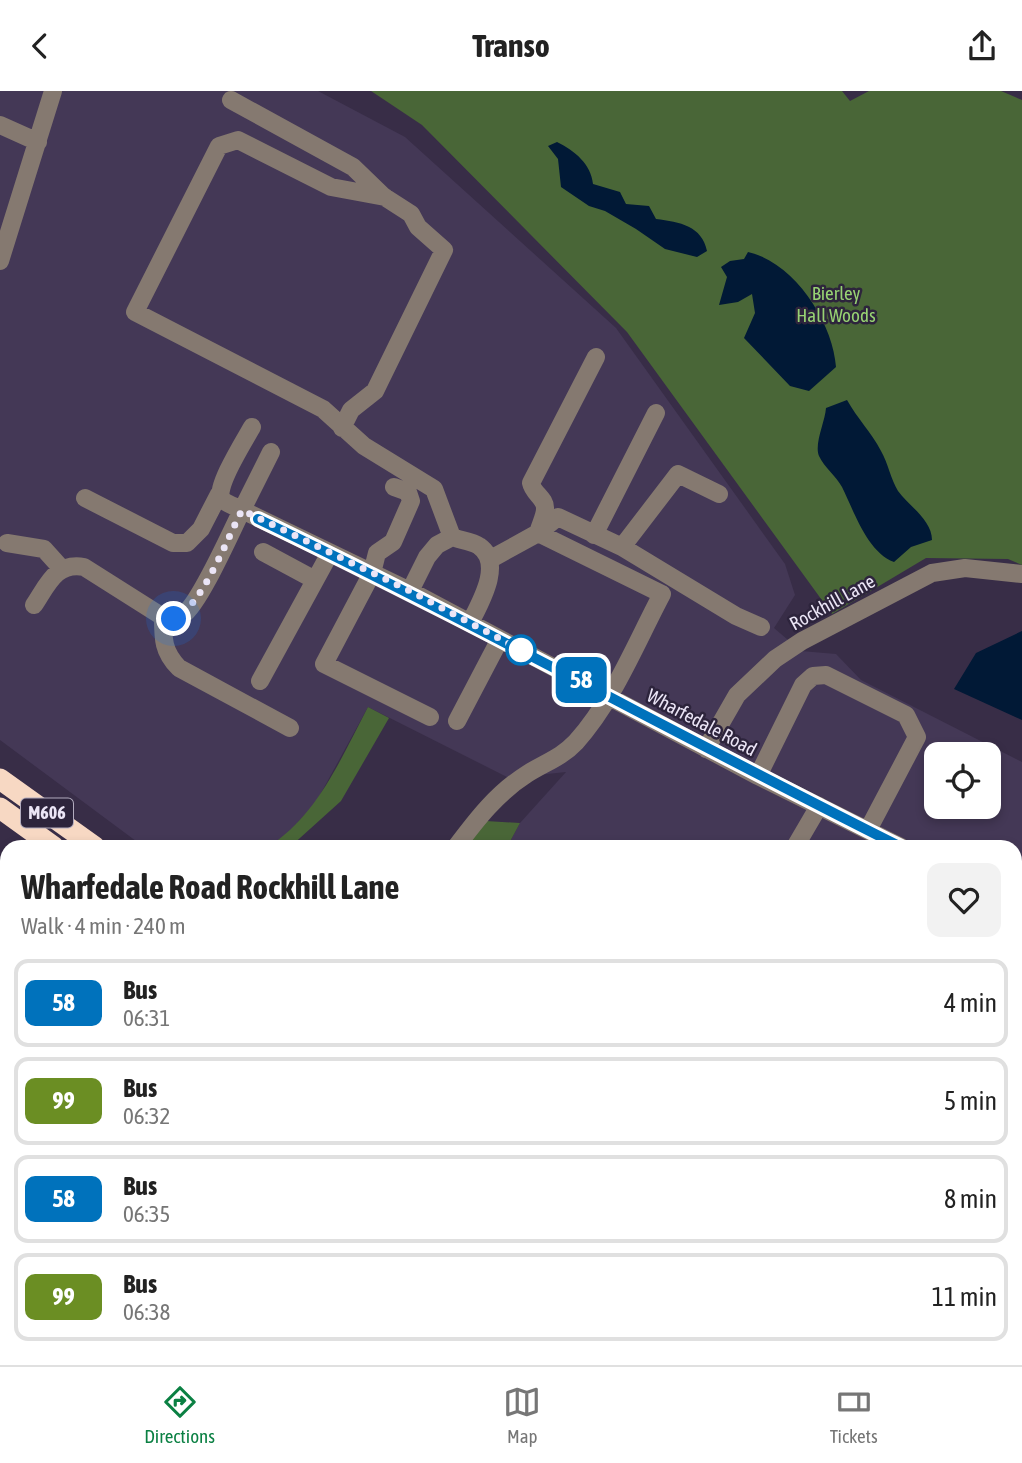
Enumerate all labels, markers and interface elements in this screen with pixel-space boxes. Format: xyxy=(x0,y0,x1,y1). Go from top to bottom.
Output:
icon: back xyxy=(21,27,59,65)
text: Transo xyxy=(472,27,550,64)
icon: share xyxy=(963,27,1001,65)
park label: Bierley Hall Woods xyxy=(796,282,876,326)
street label: Rockhill Lane xyxy=(786,570,878,634)
your location xyxy=(156,601,191,636)
unlabelled marker xyxy=(506,635,536,665)
line badge: 58 xyxy=(550,657,612,703)
text: 58 xyxy=(570,666,592,693)
street label: Wharfedale Road xyxy=(643,684,761,760)
map controls xyxy=(924,742,1001,819)
button: locate xyxy=(924,742,1001,819)
road number: M606 xyxy=(21,799,73,827)
button: heart xyxy=(927,863,1001,937)
text: Wharfedale Road Rockhill Lane xyxy=(21,868,399,906)
text: Walk · 4 min · 240 m xyxy=(21,913,185,939)
text: Bus xyxy=(123,975,157,1005)
text: 4 min xyxy=(944,988,997,1018)
text: 58 xyxy=(52,989,75,1016)
text: 06:31 xyxy=(123,1005,170,1031)
text: Bus xyxy=(123,1073,157,1103)
text: 5 min xyxy=(944,1086,997,1116)
text: 99 xyxy=(52,1087,75,1114)
text: 06:32 xyxy=(123,1103,170,1129)
text: Bus xyxy=(123,1171,157,1201)
text: 8 min xyxy=(944,1184,997,1214)
text: 58 xyxy=(52,1185,75,1212)
text: 06:35 xyxy=(123,1201,170,1227)
text: Bus xyxy=(123,1269,157,1299)
text: 11 min xyxy=(932,1282,997,1312)
text: 99 xyxy=(52,1283,75,1310)
text: 06:38 xyxy=(123,1299,170,1325)
tab: Directions xyxy=(144,1383,215,1447)
tab: Map xyxy=(503,1383,541,1447)
tab: Tickets xyxy=(830,1383,878,1447)

